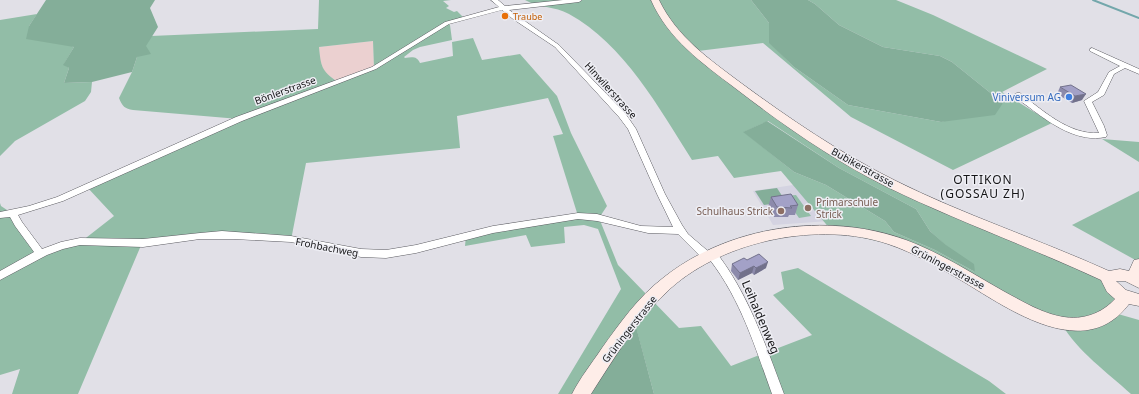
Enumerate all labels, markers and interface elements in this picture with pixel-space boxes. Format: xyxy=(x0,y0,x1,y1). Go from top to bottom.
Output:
place label: Traube xyxy=(513,10,542,23)
marker: Traube xyxy=(500,11,510,21)
street label: Hinwilerstrasse xyxy=(582,59,641,122)
street label: Bönlerstrasse xyxy=(252,72,318,108)
place label: Viniversum AG xyxy=(992,90,1061,104)
marker: Viniversum AG xyxy=(1064,92,1074,102)
street label: Bubikerstrasse xyxy=(829,144,897,190)
district label: OTTIKON (GOSSAU ZH) xyxy=(941,171,1025,202)
place label: Primarschule Strick xyxy=(816,195,878,221)
marker: Primarschule Strick xyxy=(803,203,813,213)
place label: Schulhaus Strick xyxy=(696,204,774,218)
marker: Schulhaus Strick xyxy=(776,206,786,216)
street label: Frohbachweg xyxy=(294,234,360,260)
street label: Grüningerstrasse xyxy=(909,242,988,293)
street label: Leihaldenweg xyxy=(738,278,784,356)
street label: Grüningerstrasse xyxy=(598,292,660,365)

